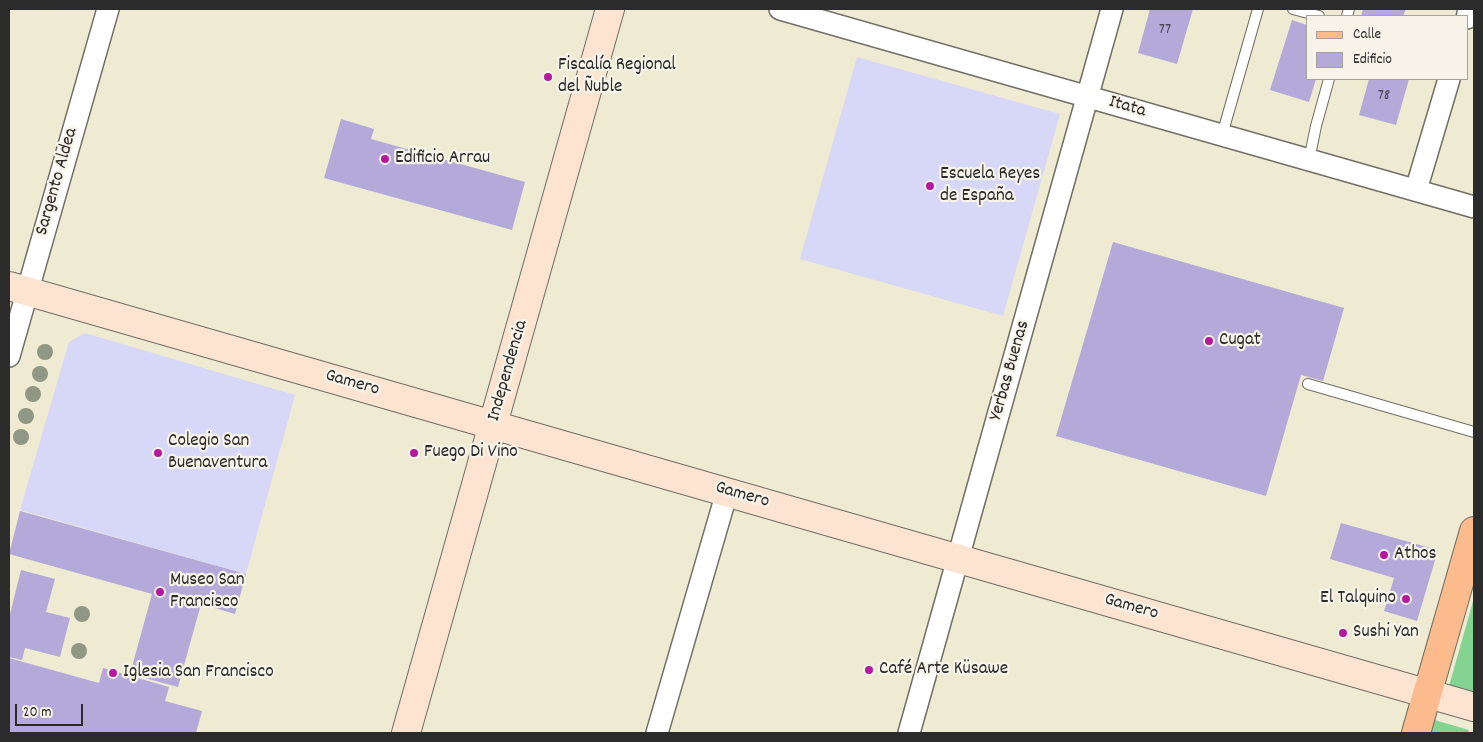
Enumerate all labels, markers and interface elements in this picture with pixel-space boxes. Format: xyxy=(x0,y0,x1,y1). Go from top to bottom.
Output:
legend xyxy=(1306,15,1468,80)
house number: 77 xyxy=(1159,21,1171,41)
text: Calle xyxy=(1353,24,1381,46)
text: Edificio xyxy=(1353,49,1392,71)
place label: Fiscalía Regional del Ñuble xyxy=(558,55,676,99)
marker: Fiscalía Regional del Ñuble xyxy=(542,71,554,83)
house number: 78 xyxy=(1378,87,1390,107)
street label: Itata xyxy=(1106,92,1148,124)
street label: Sargento Aldea xyxy=(32,126,84,238)
place label: Edificio Arrau xyxy=(395,148,490,170)
marker: Edificio Arrau xyxy=(379,153,391,165)
place label: Escuela Reyes de España xyxy=(940,164,1040,208)
marker: Escuela Reyes de España xyxy=(924,180,936,192)
street label: Independencia xyxy=(484,318,534,424)
street label: Yerbas Buenas xyxy=(986,318,1036,424)
place label: Cugat xyxy=(1219,330,1261,352)
marker: Cugat xyxy=(1203,335,1215,347)
street label: Gamero xyxy=(322,365,382,403)
place label: Colegio San Buenaventura xyxy=(168,431,267,475)
place label: Fuego Di Vino xyxy=(424,442,518,464)
marker: Colegio San Buenaventura xyxy=(152,447,164,459)
marker: Fuego Di Vino xyxy=(408,447,420,459)
street label: Gamero xyxy=(712,477,772,515)
place label: Athos xyxy=(1394,544,1437,566)
marker: Athos xyxy=(1378,549,1390,561)
place label: Museo San Francisco xyxy=(170,570,245,614)
marker: Museo San Francisco xyxy=(154,586,166,598)
place label: El Talquino xyxy=(1320,588,1396,610)
street label: Gamero xyxy=(1101,589,1161,627)
marker: El Talquino xyxy=(1400,593,1412,605)
place label: Sushi Yan xyxy=(1353,622,1419,644)
marker: Sushi Yan xyxy=(1337,627,1349,639)
place label: Café Arte Küsawe xyxy=(879,659,1008,681)
place label: Iglesia San Francisco xyxy=(123,662,274,684)
marker: Café Arte Küsawe xyxy=(863,664,875,676)
marker: Iglesia San Francisco xyxy=(107,667,119,679)
scale bar xyxy=(18,694,85,726)
text: 20 m xyxy=(23,702,51,724)

